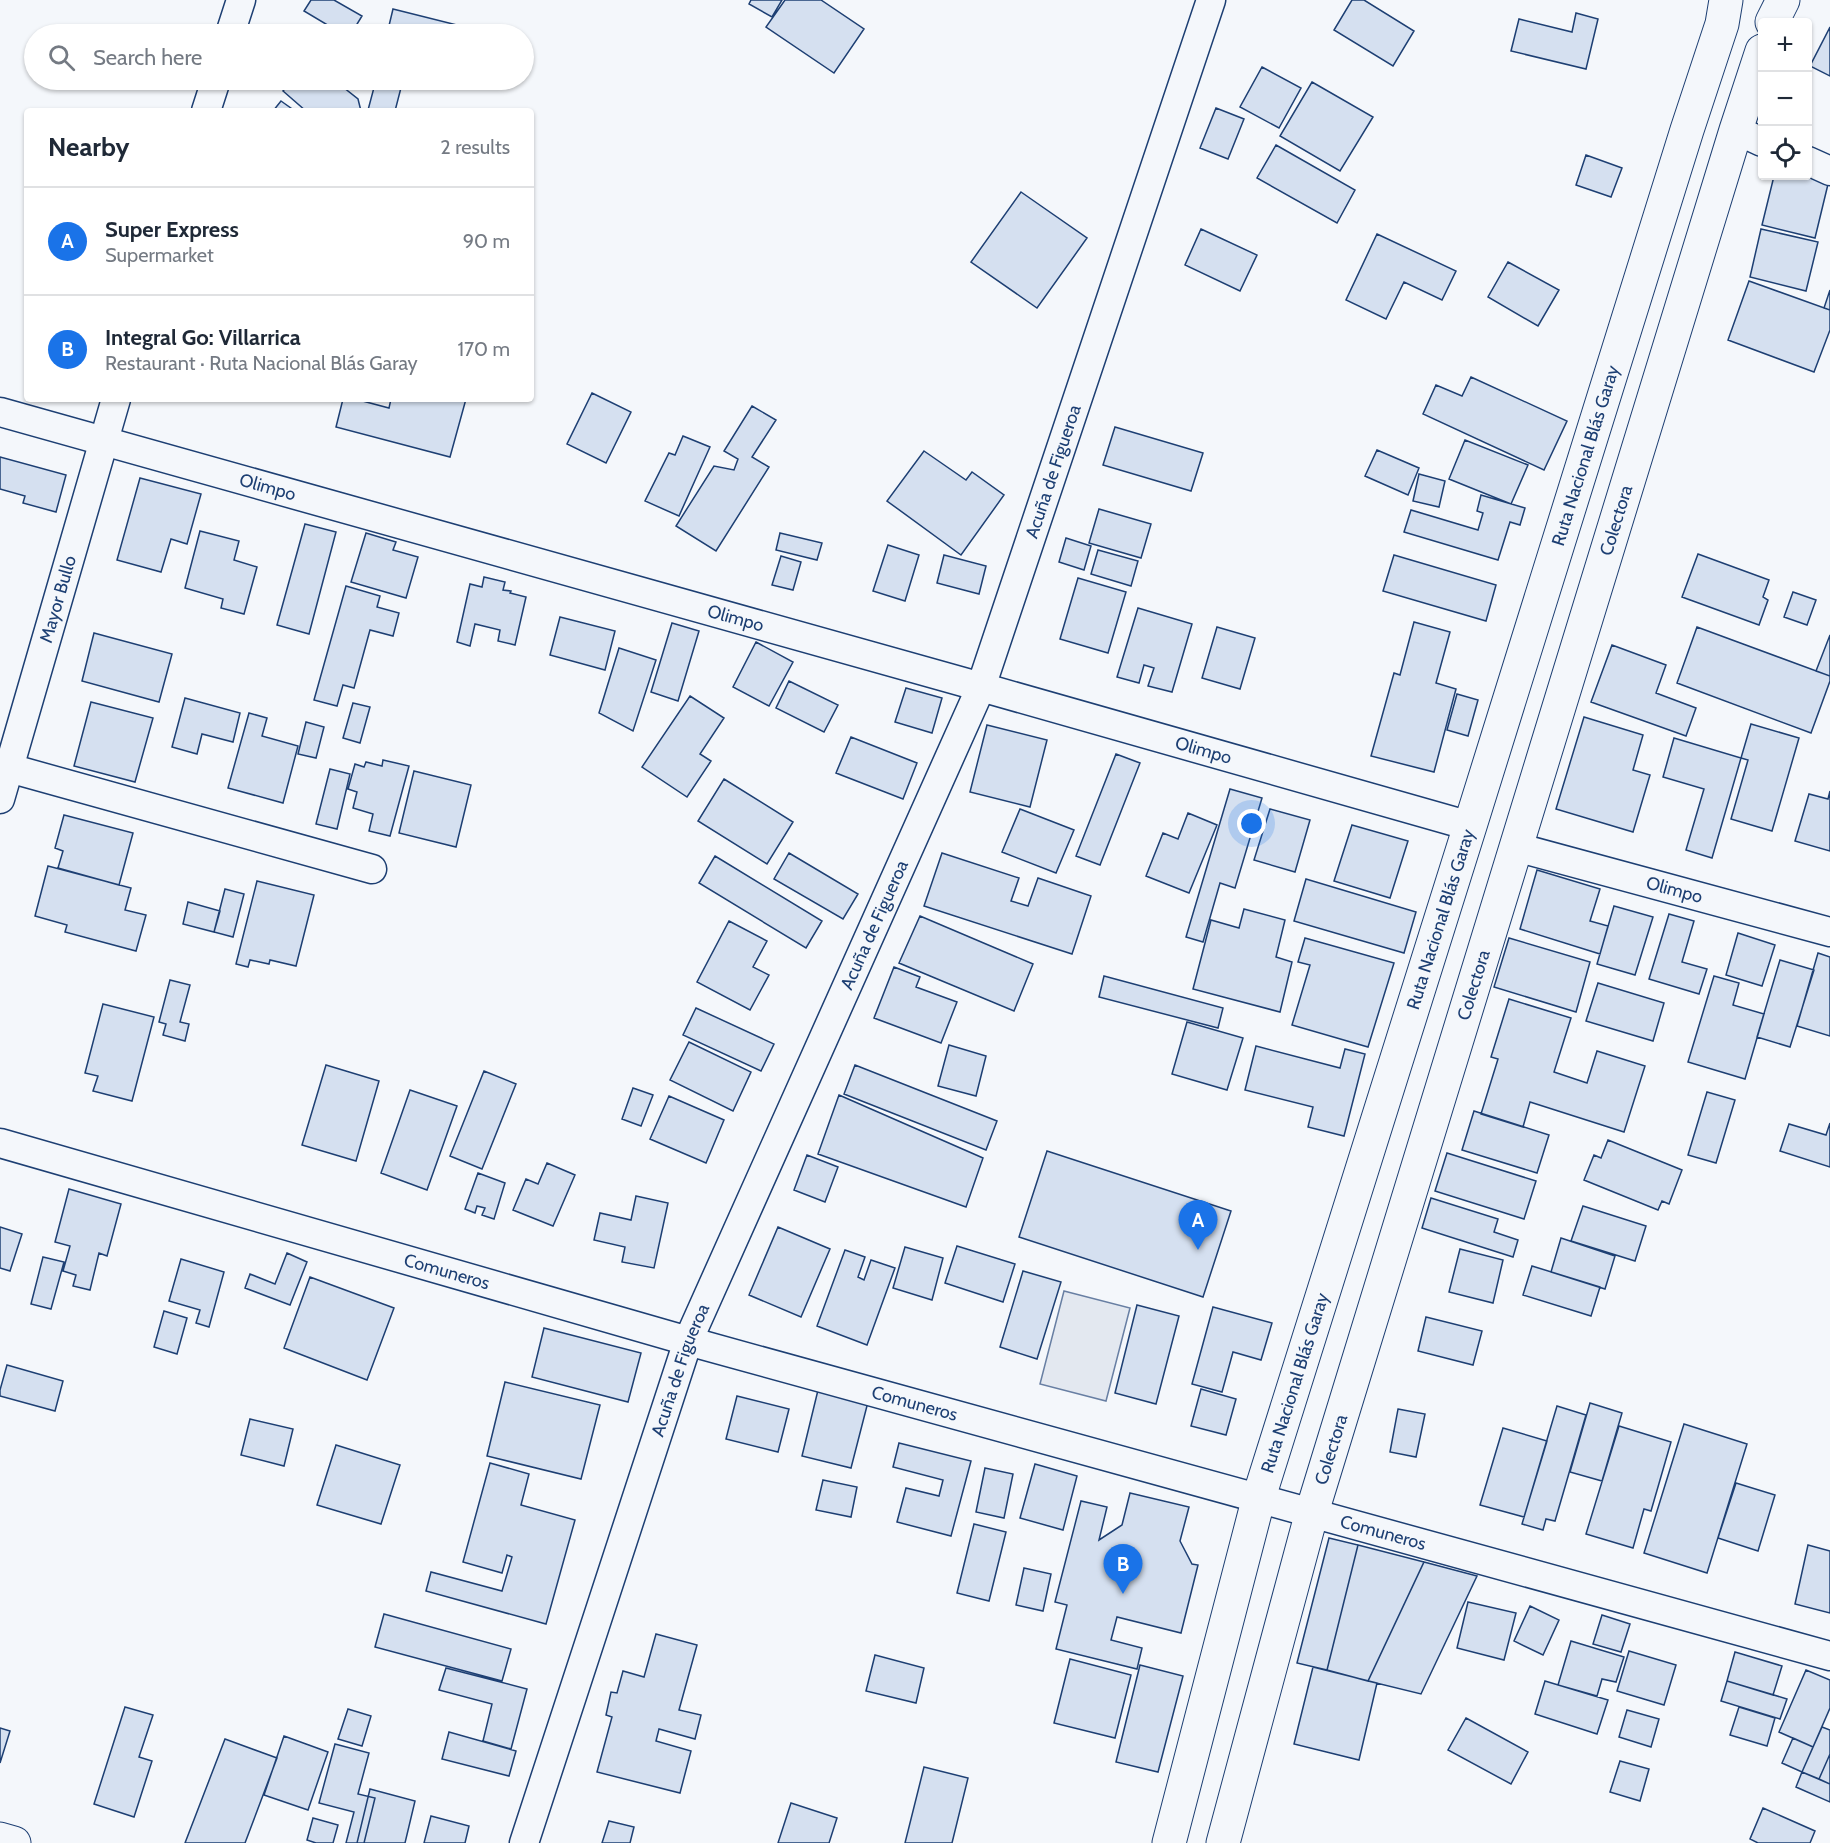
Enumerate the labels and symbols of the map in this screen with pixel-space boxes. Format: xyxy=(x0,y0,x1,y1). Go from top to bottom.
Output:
street label: Ruta Nacional Blás Garay xyxy=(1547,363,1624,548)
street label: Acuña de Figueroa xyxy=(1021,402,1086,541)
street label: Olimpo xyxy=(237,469,298,505)
street label: Colectora xyxy=(1595,482,1637,558)
street label: Mayor Bullo xyxy=(35,553,81,645)
street label: Olimpo xyxy=(705,600,766,637)
street label: Olimpo xyxy=(1173,732,1234,769)
your location xyxy=(1237,809,1266,838)
street label: Ruta Nacional Blás Garay xyxy=(1402,827,1479,1012)
street label: Acuña de Figueroa xyxy=(836,857,913,993)
street label: Olimpo xyxy=(1644,872,1705,908)
street label: Colectora xyxy=(1453,947,1495,1023)
pin: A xyxy=(1178,1200,1218,1250)
street label: Comuneros xyxy=(401,1249,492,1294)
street label: Ruta Nacional Blás Garay xyxy=(1256,1290,1333,1476)
street label: Acuña de Figueroa xyxy=(647,1300,714,1439)
street label: Comuneros xyxy=(869,1381,960,1426)
street label: Colectora xyxy=(1310,1411,1352,1487)
street label: Comuneros xyxy=(1338,1510,1429,1555)
pin: B xyxy=(1104,1544,1142,1594)

